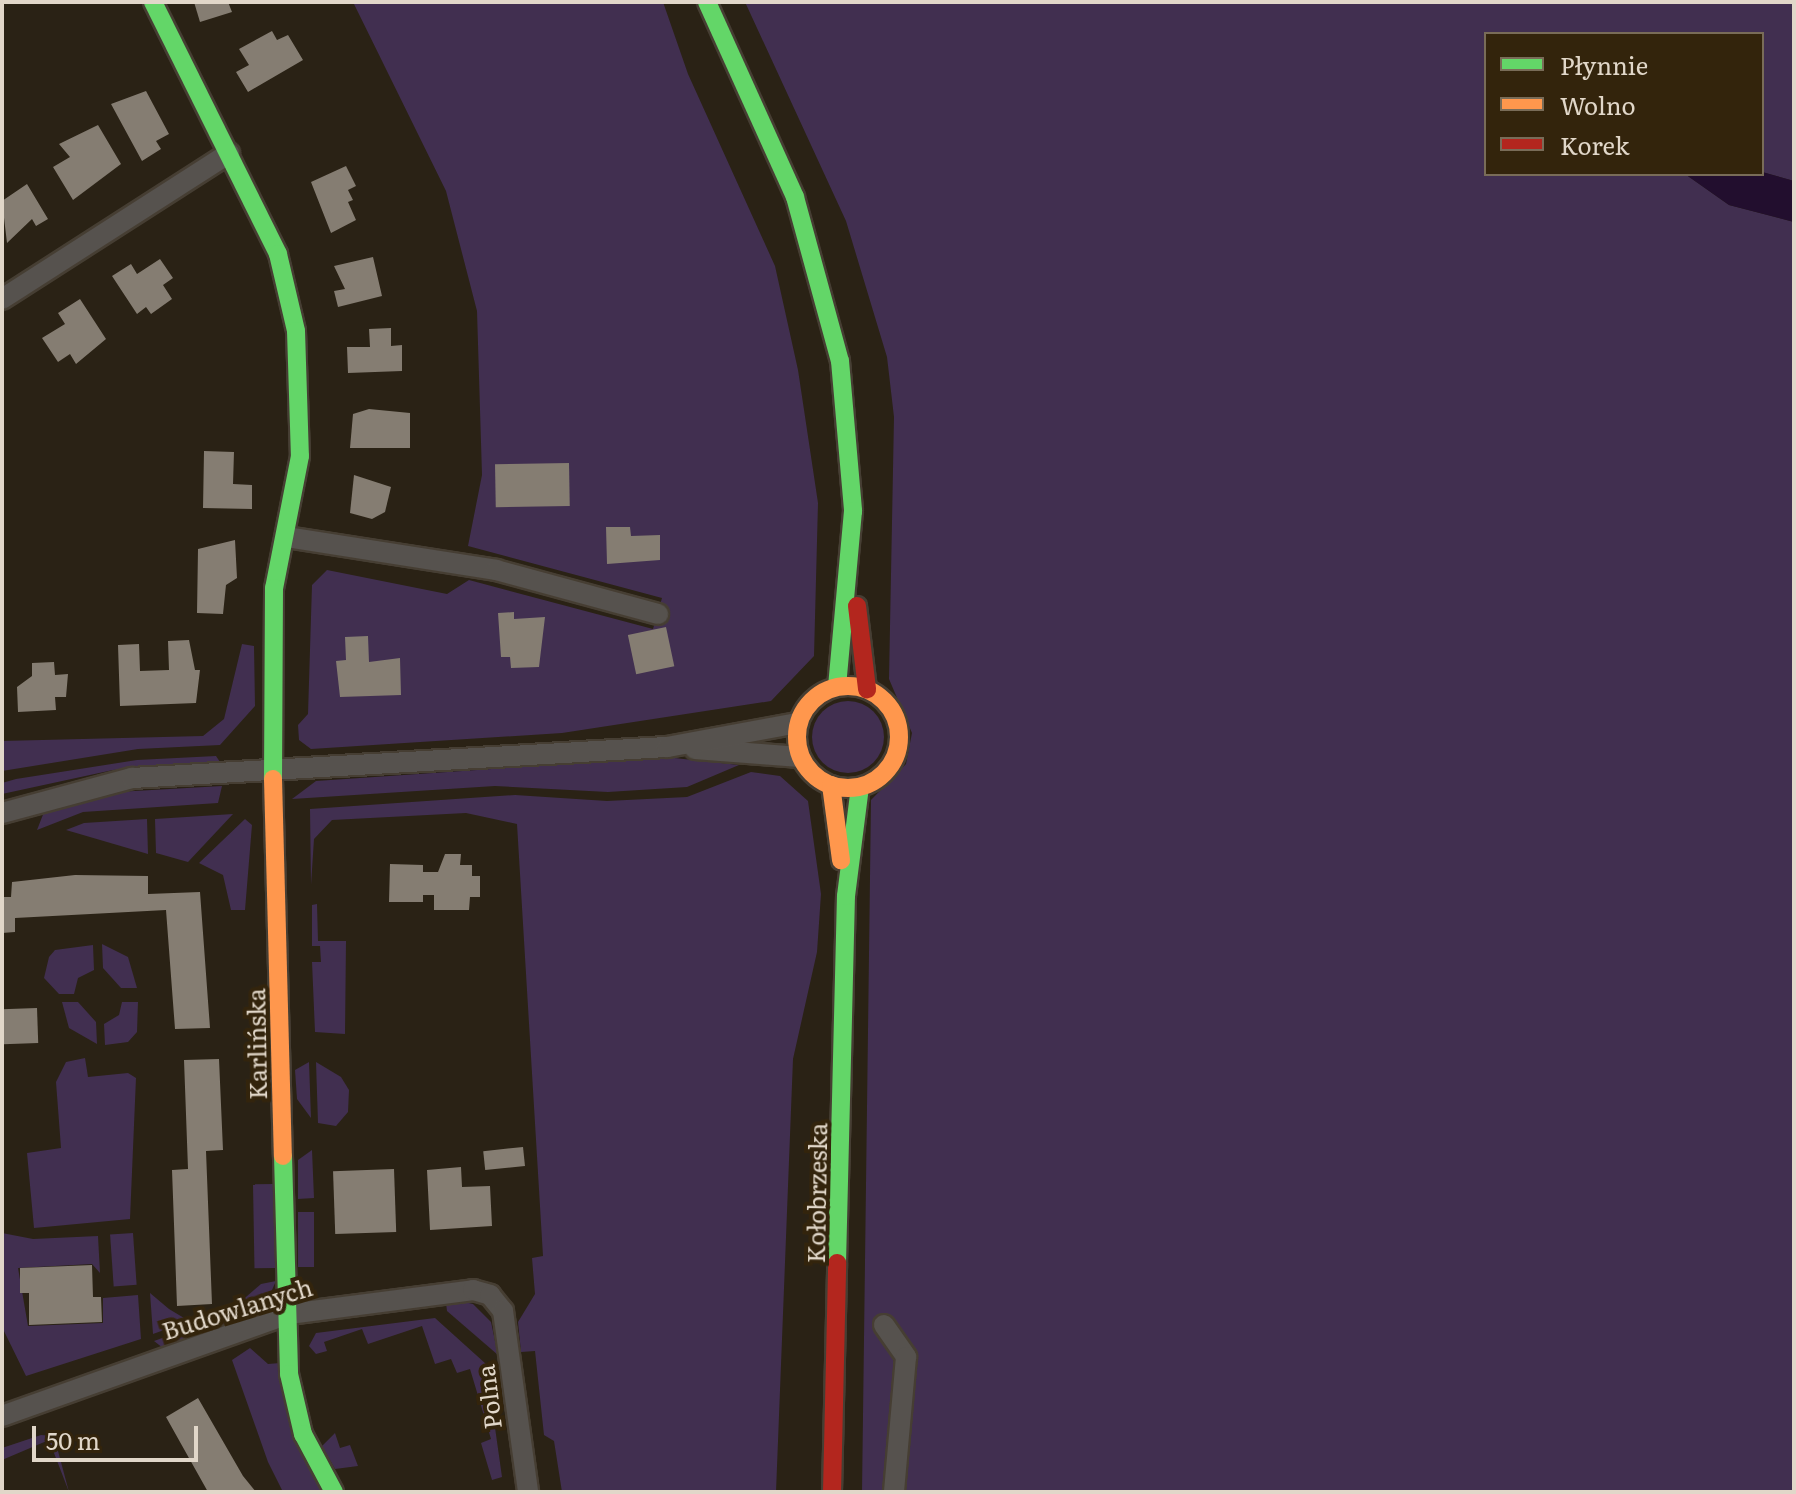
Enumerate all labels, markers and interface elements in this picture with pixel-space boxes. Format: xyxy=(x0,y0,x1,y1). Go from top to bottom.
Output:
legend xyxy=(1484,32,1764,176)
text: Płynnie xyxy=(1560,47,1648,82)
text: Wolno xyxy=(1560,87,1635,122)
text: Korek xyxy=(1560,127,1629,162)
street label: Karlińska xyxy=(241,988,271,1100)
street label: Kołobrzeska xyxy=(800,1123,832,1263)
street label: Budowlanych xyxy=(158,1271,316,1345)
street label: Polna xyxy=(470,1363,506,1431)
scale bar xyxy=(36,1410,202,1460)
text: 50 m xyxy=(46,1422,100,1457)

